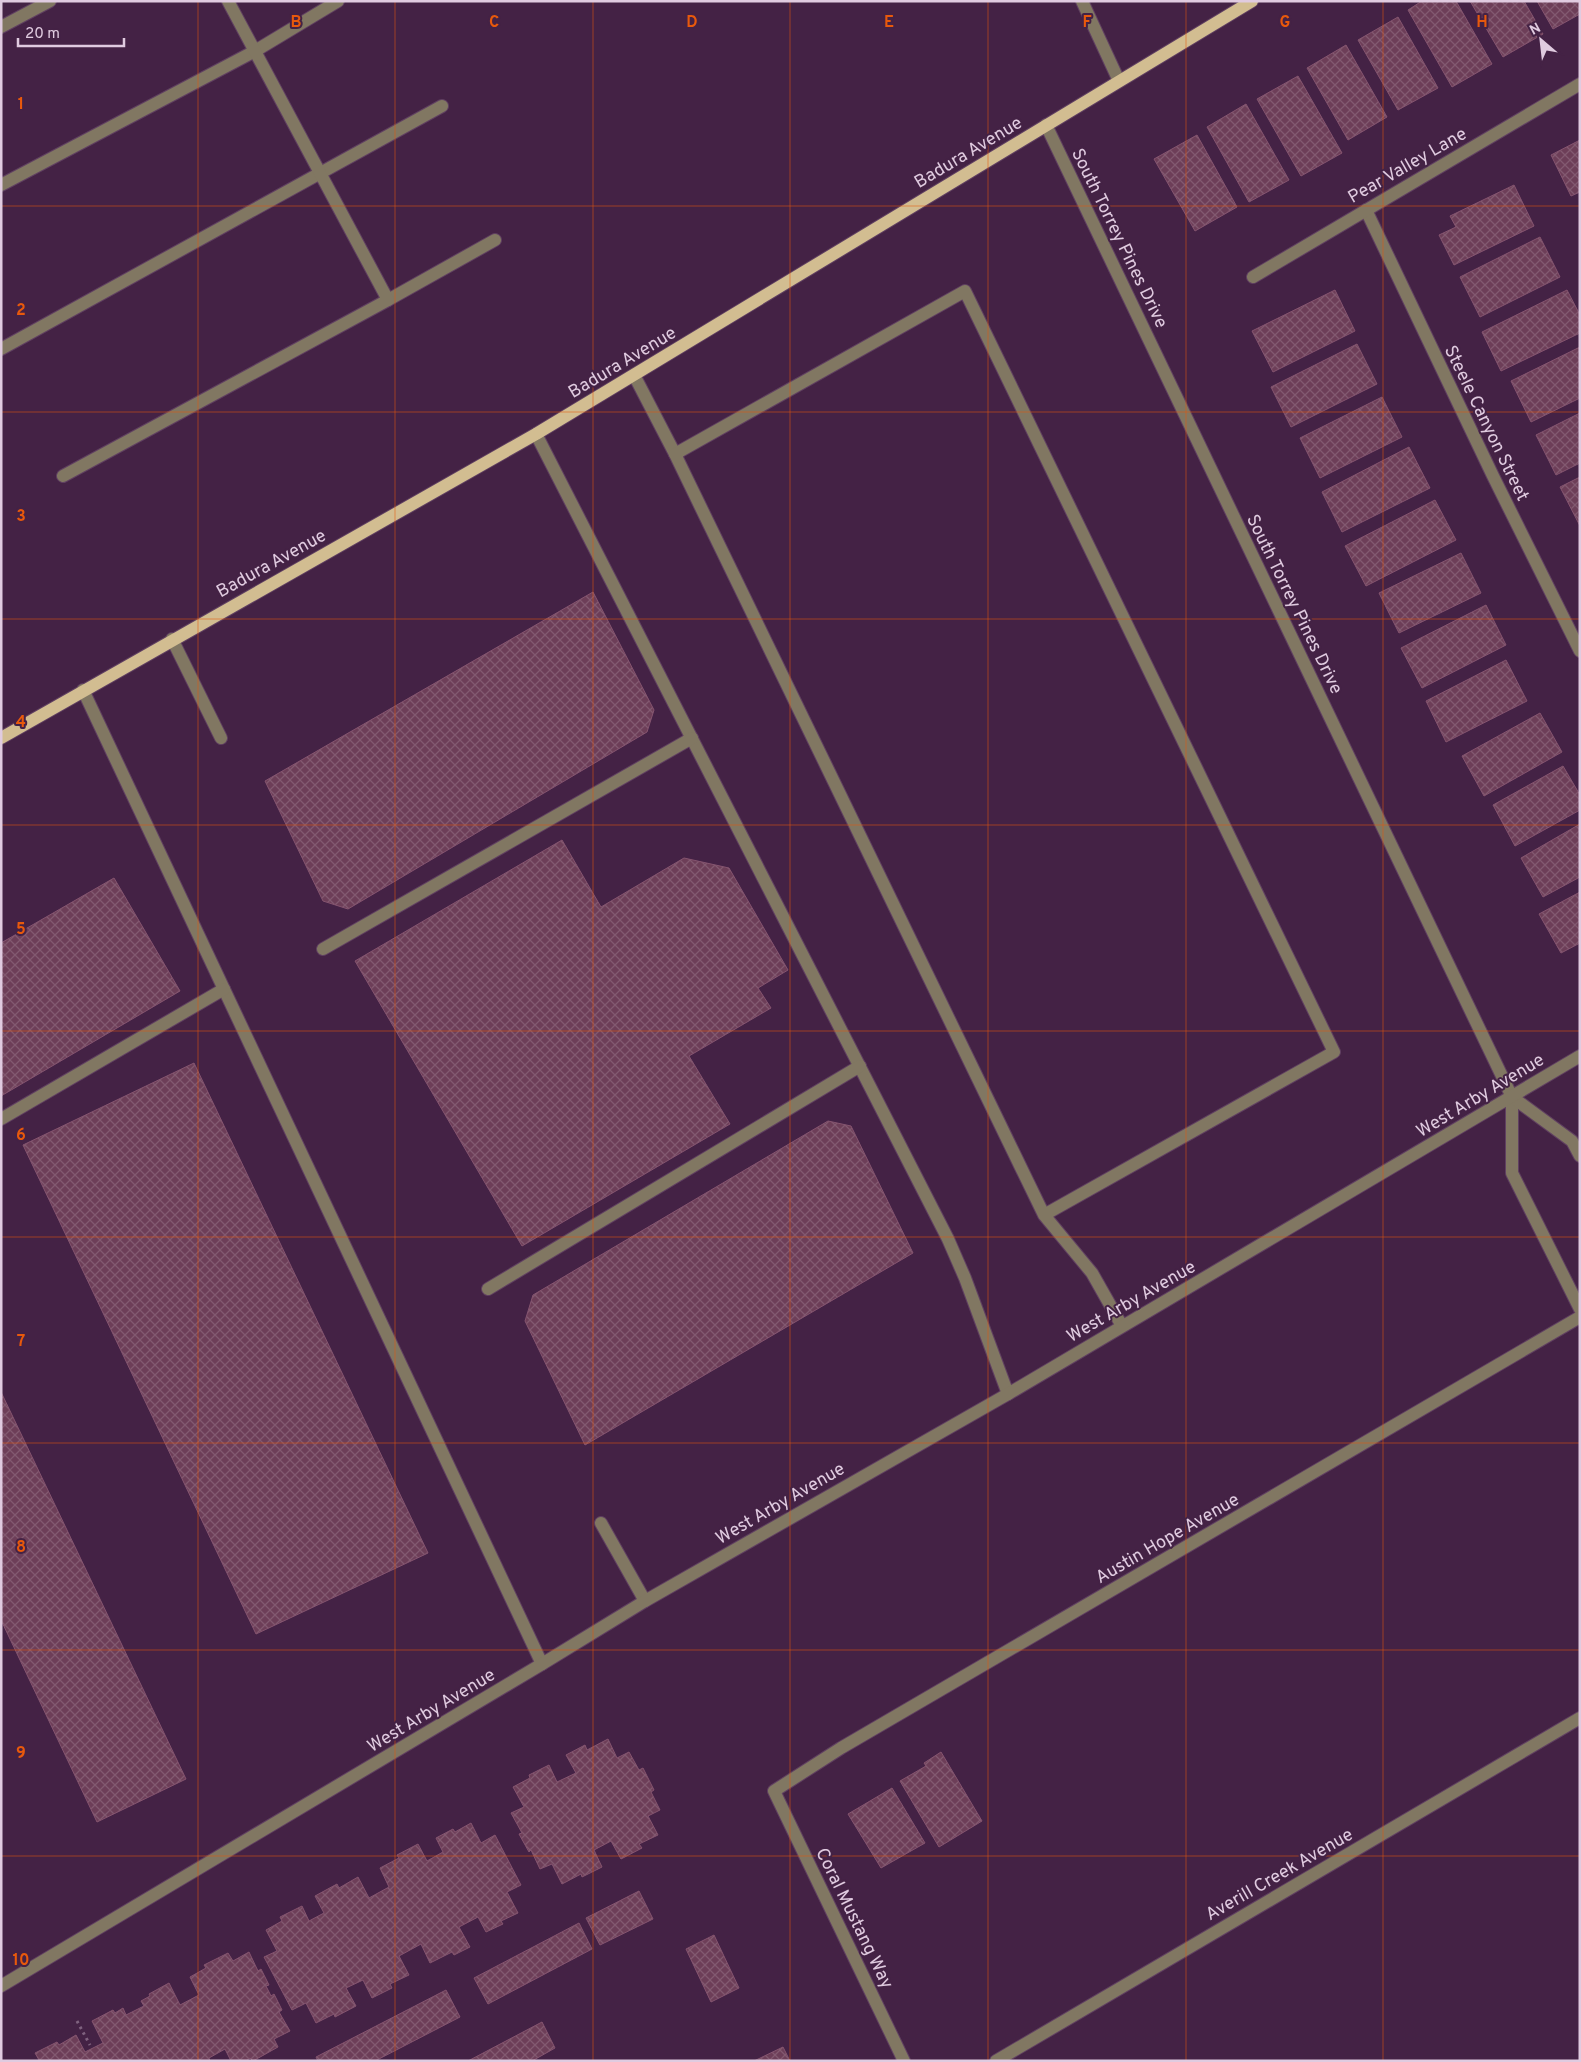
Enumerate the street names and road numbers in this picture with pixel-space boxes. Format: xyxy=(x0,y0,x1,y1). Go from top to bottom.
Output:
street label: Badura Avenue xyxy=(911,112,1027,195)
street label: Pear Valley Lane xyxy=(1344,123,1471,210)
street label: South Torrey Pines Drive xyxy=(1065,145,1172,332)
street label: Badura Avenue xyxy=(565,322,681,405)
street label: Steele Canyon Street xyxy=(1438,342,1533,505)
street label: South Torrey Pines Drive xyxy=(1240,511,1347,698)
street label: Badura Avenue xyxy=(213,525,331,604)
street label: West Arby Avenue xyxy=(1413,1049,1549,1144)
street label: West Arby Avenue xyxy=(1063,1256,1200,1349)
street label: West Arby Avenue xyxy=(712,1458,849,1551)
street label: Austin Hope Avenue xyxy=(1092,1489,1244,1590)
street label: West Arby Avenue xyxy=(364,1664,500,1759)
street label: Averill Creek Avenue xyxy=(1202,1824,1358,1927)
street label: Coral Mustang Way xyxy=(810,1844,898,1993)

